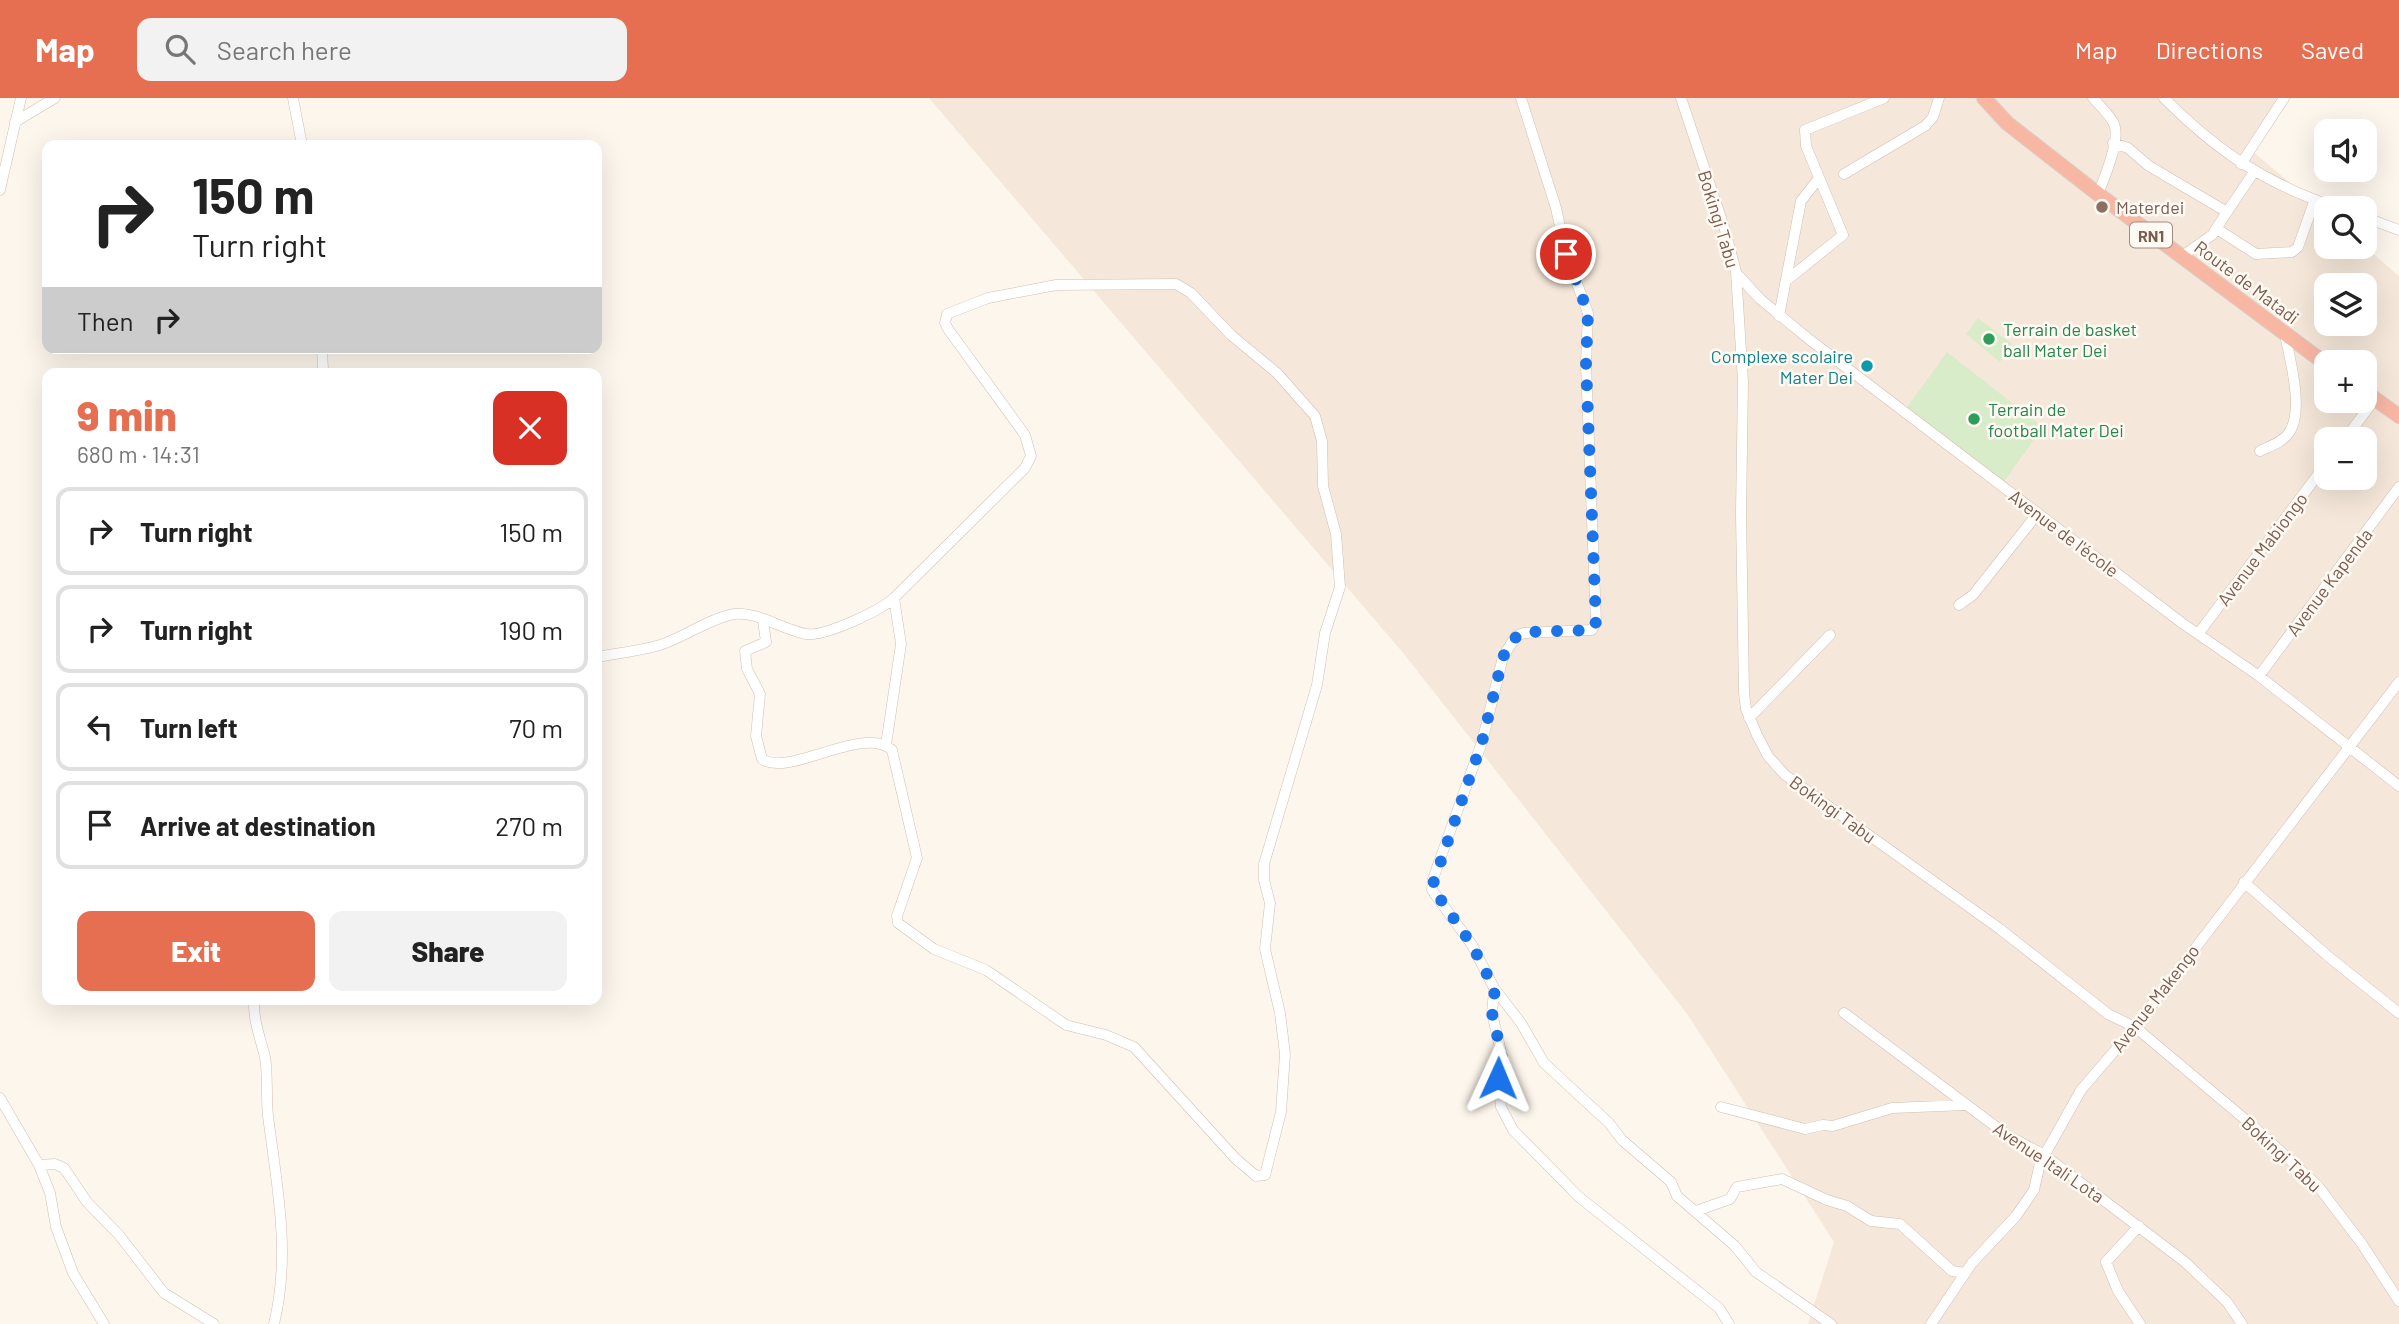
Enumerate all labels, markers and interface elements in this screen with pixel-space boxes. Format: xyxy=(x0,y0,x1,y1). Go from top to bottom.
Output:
search box xyxy=(137,18,627,81)
text: Map xyxy=(35,29,95,69)
icon: search xyxy=(161,30,199,68)
text: Search here xyxy=(217,34,352,65)
text: Map xyxy=(2075,35,2118,64)
text: Directions xyxy=(2156,35,2263,64)
text: Saved xyxy=(2301,35,2364,64)
map controls xyxy=(2314,119,2377,490)
button: sound xyxy=(2314,119,2377,182)
text: 150 m xyxy=(192,165,314,224)
icon: right xyxy=(77,168,168,259)
street label: Bokingi Tabu xyxy=(1694,168,1744,270)
place label: Materdei xyxy=(2116,196,2184,218)
button: search xyxy=(2314,196,2377,259)
marker: Materdei xyxy=(2094,199,2110,215)
road number: RN1 xyxy=(2130,223,2172,248)
pin xyxy=(1536,224,1596,284)
text: Turn right xyxy=(192,225,327,263)
icon: arrive xyxy=(1547,235,1585,273)
street label: Route de Matadi xyxy=(2190,236,2304,328)
button: layers xyxy=(2314,273,2377,336)
icon: right xyxy=(148,301,186,339)
text: Then xyxy=(77,305,134,336)
place label: Terrain de basket ball Mater Dei xyxy=(2003,318,2137,361)
marker: Terrain de basket ball Mater Dei xyxy=(1981,331,1997,347)
place label: Complexe scolaire Mater Dei xyxy=(1711,345,1853,388)
button: + xyxy=(2314,350,2377,413)
marker: Complexe scolaire Mater Dei xyxy=(1859,358,1875,374)
text: 9 min xyxy=(77,389,177,439)
button: close xyxy=(493,391,567,465)
place label: Terrain de football Mater Dei xyxy=(1988,398,2124,441)
marker: Terrain de football Mater Dei xyxy=(1966,411,1982,427)
button: − xyxy=(2314,427,2377,490)
text: 680 m · 14:31 xyxy=(77,440,200,468)
street label: Avenue de l'école xyxy=(2005,485,2123,581)
street label: Avenue Mabiongo xyxy=(2212,488,2312,610)
icon: right xyxy=(81,512,119,550)
text: Turn right xyxy=(140,516,253,547)
text: 150 m xyxy=(499,516,563,547)
street label: Avenue Kapenda xyxy=(2281,524,2377,640)
icon: right xyxy=(81,610,119,648)
text: Turn right xyxy=(140,614,253,645)
text: 190 m xyxy=(499,614,563,645)
icon: left xyxy=(81,708,119,746)
text: Turn left xyxy=(140,712,238,743)
text: 70 m xyxy=(509,712,563,743)
street label: Bokingi Tabu xyxy=(1786,770,1880,848)
icon: arrive xyxy=(81,806,119,844)
text: Arrive at destination xyxy=(140,810,376,841)
text: 270 m xyxy=(495,810,563,841)
button: Exit xyxy=(77,911,315,991)
button: Share xyxy=(329,911,567,991)
street label: Avenue Makengo xyxy=(2106,940,2204,1056)
position arrow xyxy=(1461,1041,1535,1115)
street label: Bokingi Tabu xyxy=(2238,1112,2326,1196)
street label: Avenue Itali Lota xyxy=(1989,1117,2109,1207)

